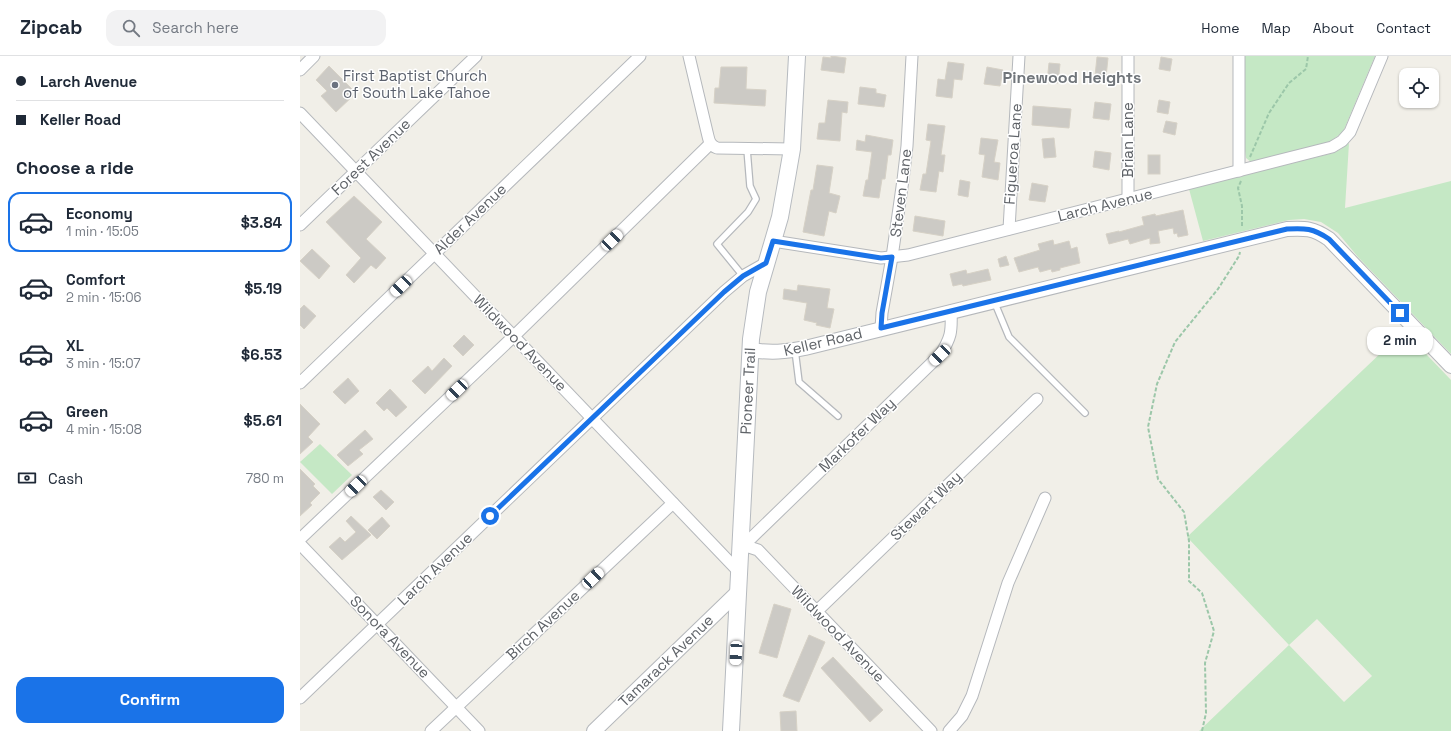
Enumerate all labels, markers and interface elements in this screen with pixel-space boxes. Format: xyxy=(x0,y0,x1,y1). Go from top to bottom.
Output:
search box xyxy=(106,10,386,46)
text: Zipcab xyxy=(20,15,82,40)
icon: search xyxy=(120,17,142,39)
text: Search here xyxy=(152,18,239,37)
text: Home xyxy=(1201,19,1239,37)
text: Map xyxy=(1261,19,1291,37)
text: About xyxy=(1313,19,1354,37)
text: Contact xyxy=(1376,19,1431,37)
place label: First Baptist Church of South Lake Tahoe xyxy=(343,66,490,102)
district label: Pinewood Heights xyxy=(1003,67,1141,88)
map controls xyxy=(1399,68,1439,108)
button: locate xyxy=(1399,68,1439,108)
text: Larch Avenue xyxy=(40,72,137,91)
marker: First Baptist Church of South Lake Tahoe xyxy=(330,80,340,90)
street label: Brian Lane xyxy=(1118,102,1137,178)
street label: Figueroa Lane xyxy=(999,103,1026,205)
text: Keller Road xyxy=(40,110,121,129)
street label: Forest Avenue xyxy=(327,114,414,199)
street label: Steven Lane xyxy=(886,147,915,238)
text: Choose a ride xyxy=(16,156,134,179)
street label: Alder Avenue xyxy=(429,179,510,258)
street label: Larch Avenue xyxy=(1056,184,1154,225)
icon: car xyxy=(18,204,54,240)
text: Economy xyxy=(66,204,133,223)
text: $3.84 xyxy=(241,213,282,232)
text: 1 min · 15:05 xyxy=(66,223,139,240)
car xyxy=(599,227,625,253)
icon: car xyxy=(18,270,54,306)
text: Comfort xyxy=(66,270,126,289)
car xyxy=(388,273,414,299)
text: $5.19 xyxy=(244,279,282,298)
text: 2 min · 15:06 xyxy=(66,289,141,306)
street label: Wildwood Avenue xyxy=(469,290,571,395)
route end xyxy=(1391,304,1409,322)
street label: Keller Road xyxy=(782,323,864,360)
callout: 2 min xyxy=(1367,327,1433,355)
text: 2 min xyxy=(1383,332,1417,349)
icon: car xyxy=(18,336,54,372)
text: XL xyxy=(66,336,84,355)
car xyxy=(927,342,953,368)
text: $6.53 xyxy=(241,345,282,364)
street label: Pioneer Trail xyxy=(736,347,759,435)
text: 3 min · 15:07 xyxy=(66,355,141,372)
car xyxy=(444,377,470,403)
street label: Markofer Way xyxy=(814,393,899,476)
icon: car xyxy=(18,402,54,438)
text: Green xyxy=(66,402,108,421)
text: $5.61 xyxy=(244,411,282,430)
text: 4 min · 15:08 xyxy=(66,421,142,438)
icon: cash xyxy=(16,467,38,489)
street label: Stewart Way xyxy=(886,467,965,544)
text: Cash xyxy=(48,469,83,488)
text: 780 m xyxy=(246,470,284,487)
car xyxy=(343,473,369,499)
route start xyxy=(481,507,499,525)
street label: Larch Avenue xyxy=(393,528,476,609)
car xyxy=(580,565,606,591)
street label: Wildwood Avenue xyxy=(787,581,889,686)
street label: Birch Avenue xyxy=(502,586,584,664)
street label: Sonora Avenue xyxy=(346,591,435,682)
street label: Tamarack Avenue xyxy=(614,610,717,711)
car xyxy=(729,641,743,665)
button: Confirm xyxy=(16,677,284,723)

